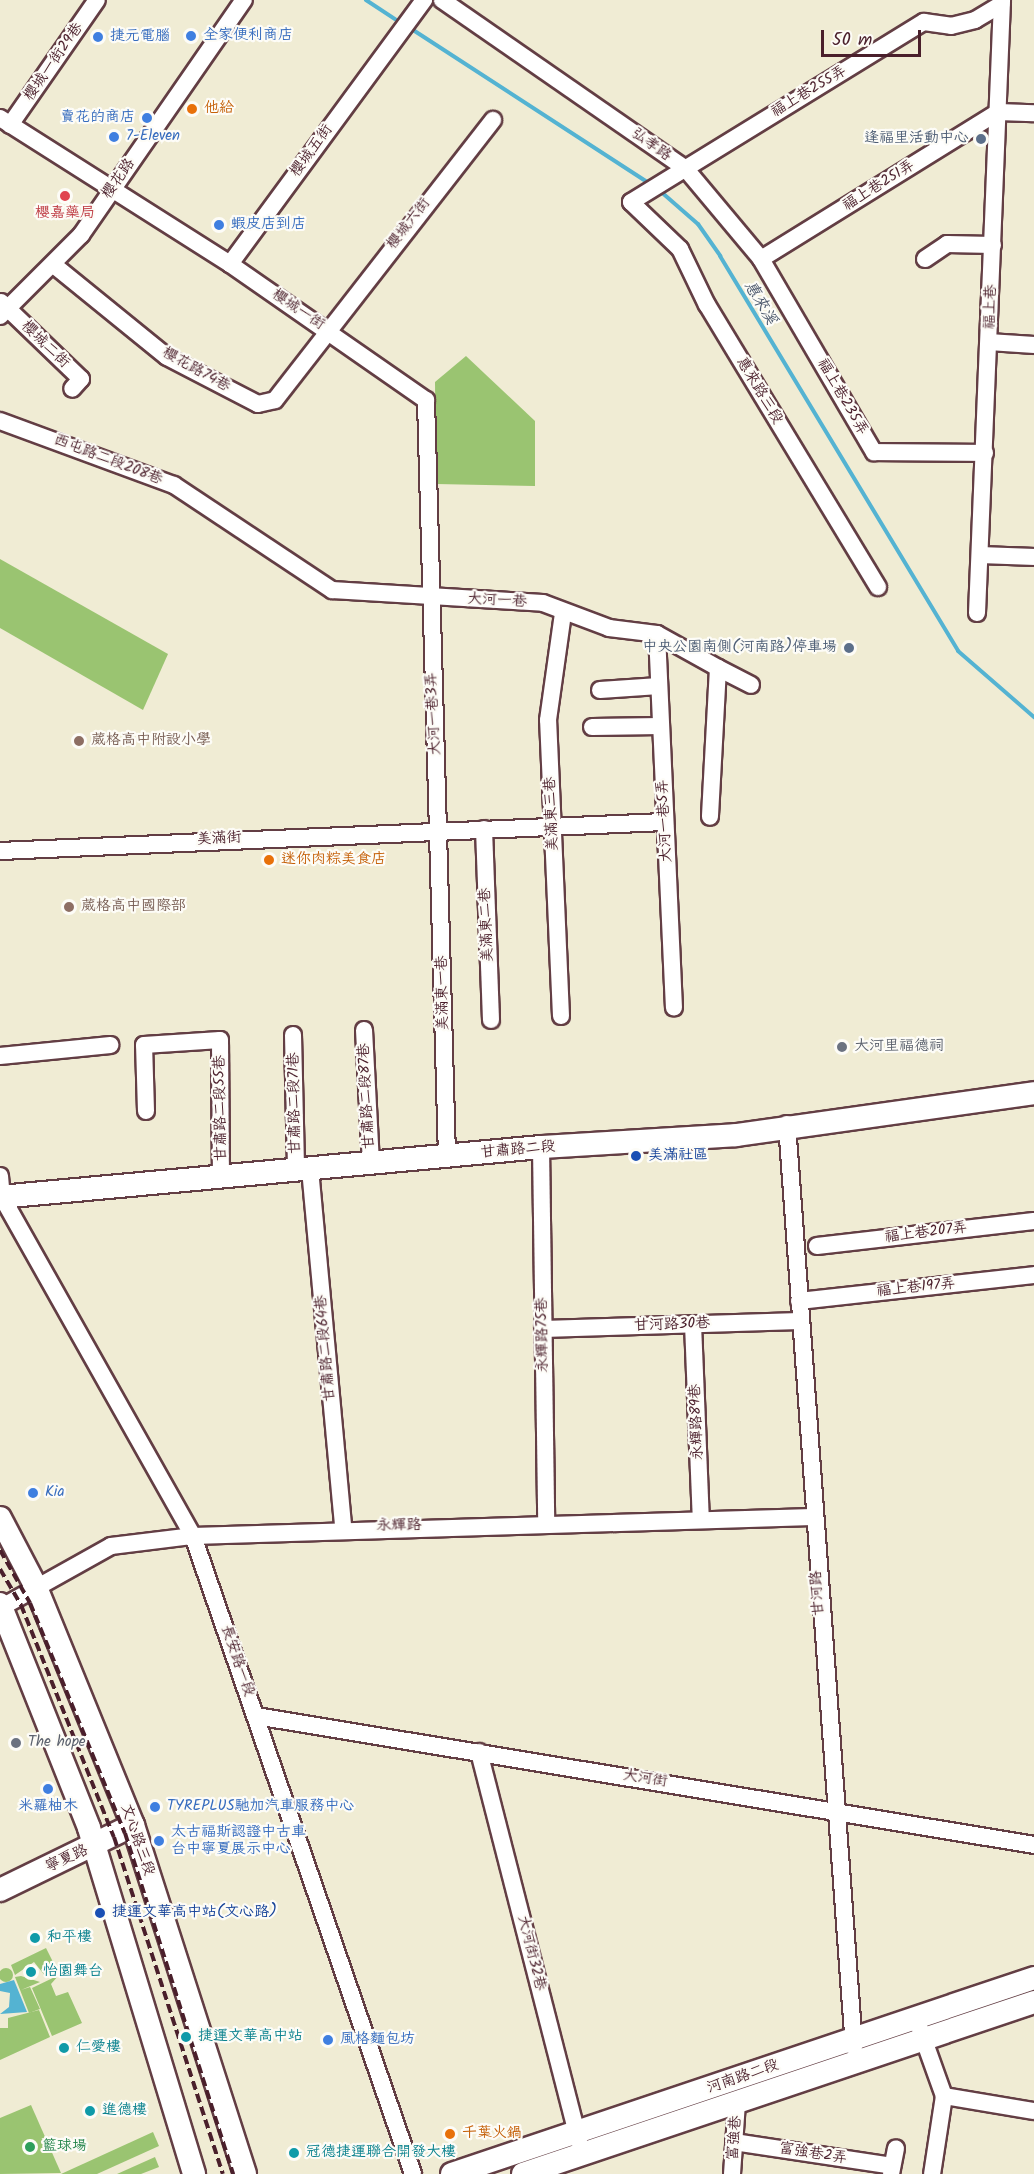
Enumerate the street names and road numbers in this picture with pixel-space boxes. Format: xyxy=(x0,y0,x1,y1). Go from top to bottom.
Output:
street label: 櫻城一街29巷 xyxy=(21,20,87,104)
street label: 福上巷255弄 xyxy=(768,62,850,122)
street label: 櫻城五街 xyxy=(287,121,337,181)
street label: 弘孝路 xyxy=(627,125,675,165)
street label: 櫻花路 xyxy=(99,155,139,203)
street label: 福上巷251弄 xyxy=(840,157,918,215)
street label: 櫻城六街 xyxy=(383,195,435,253)
street label: 福上巷 xyxy=(981,284,1001,330)
street label: 櫻城一街 xyxy=(268,286,328,334)
street label: 櫻城二街 xyxy=(17,318,73,372)
street label: 櫻花路74巷 xyxy=(159,344,233,396)
street label: 惠來路三段 xyxy=(732,354,786,428)
street label: 福上巷235弄 xyxy=(813,356,871,438)
street label: 西屯路二段208巷 xyxy=(51,431,165,489)
street label: 大河一巷 xyxy=(467,590,527,612)
street label: 大河一巷3弄 xyxy=(423,672,445,756)
street label: 美滿東三巷 xyxy=(542,776,562,852)
street label: 大河一巷5弄 xyxy=(654,779,676,863)
street label: 美滿街 xyxy=(196,829,242,849)
street label: 美滿東二巷 xyxy=(477,887,497,963)
street label: 美滿東一巷 xyxy=(433,955,453,1031)
street label: 甘肅路二段87巷 xyxy=(355,1043,379,1149)
street label: 甘肅路二段71巷 xyxy=(285,1052,305,1154)
street label: 甘肅路二段55巷 xyxy=(211,1055,231,1161)
street label: 甘肅路二段 xyxy=(480,1138,556,1162)
street label: 福上巷207弄 xyxy=(884,1219,968,1247)
street label: 福上巷197弄 xyxy=(876,1275,956,1301)
street label: 甘肅路二段64巷 xyxy=(312,1294,340,1402)
street label: 永輝路75巷 xyxy=(533,1297,553,1373)
street label: 甘河路30巷 xyxy=(634,1315,710,1335)
street label: 永輝路89巷 xyxy=(687,1384,707,1460)
street label: 永輝路 xyxy=(376,1517,422,1535)
street label: 甘河路 xyxy=(807,1570,829,1616)
street label: 長安路一段 xyxy=(216,1623,258,1699)
street label: 大河街 xyxy=(621,1767,669,1791)
street label: 文心路三段 xyxy=(116,1802,158,1878)
street label: 寧夏路 xyxy=(43,1841,91,1877)
street label: 大河街32巷 xyxy=(513,1913,549,1993)
street label: 河南路二段 xyxy=(705,2056,781,2098)
street label: 富強巷 xyxy=(724,2115,746,2161)
street label: 富強巷2弄 xyxy=(778,2140,848,2168)

